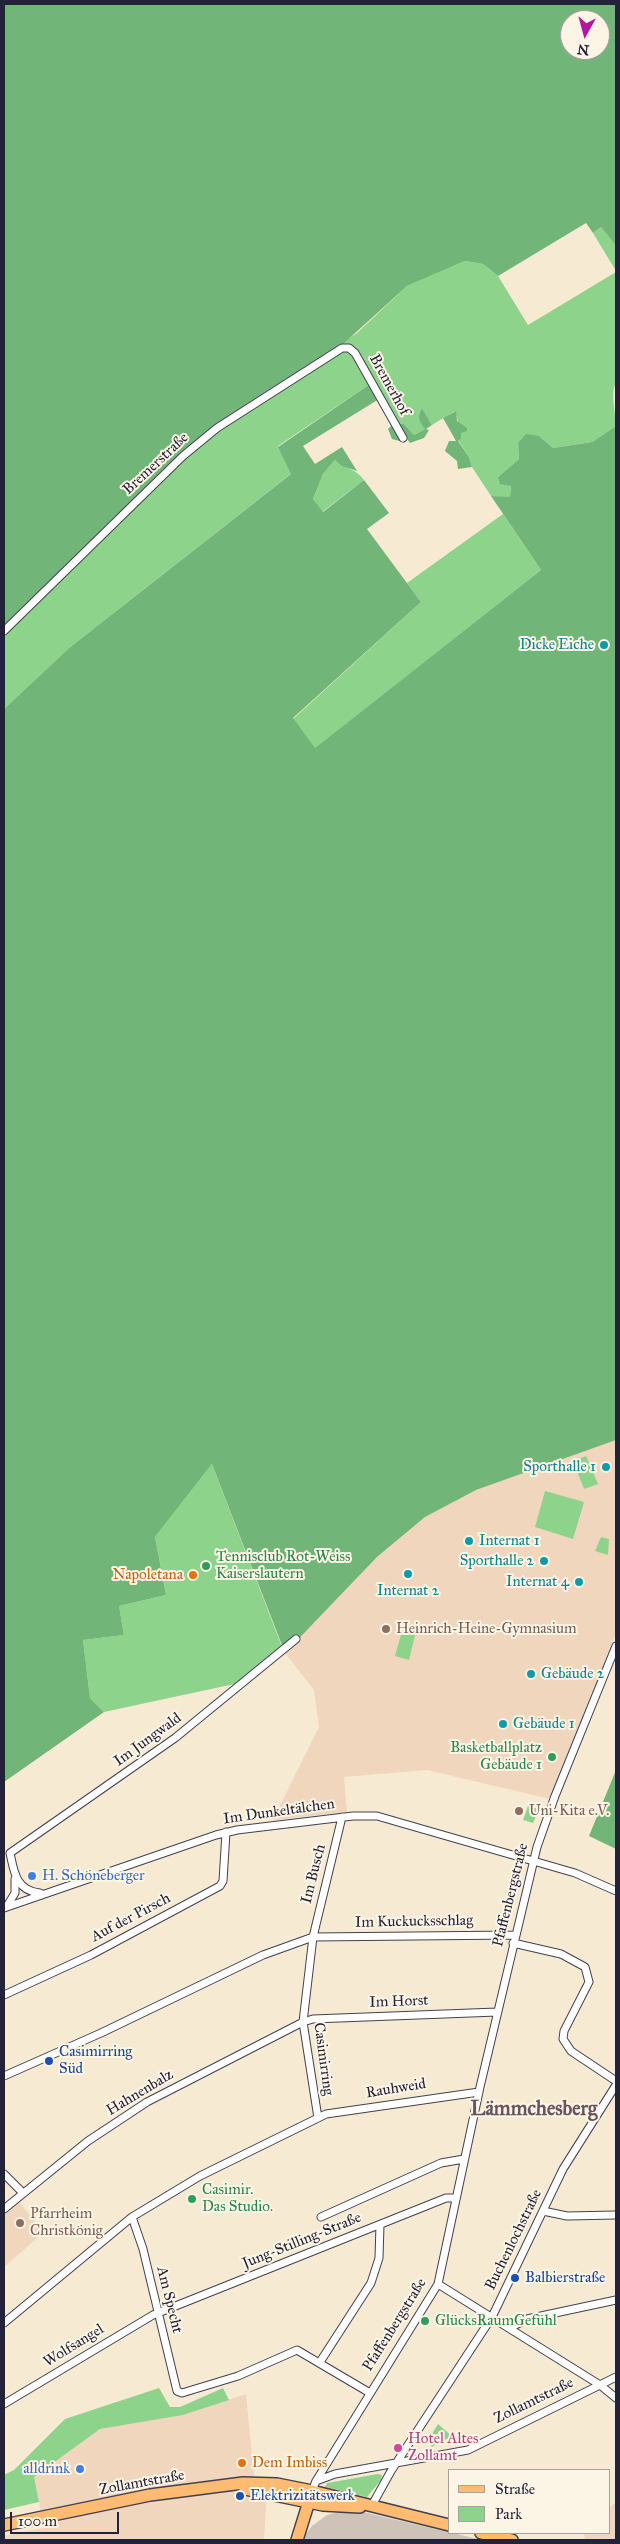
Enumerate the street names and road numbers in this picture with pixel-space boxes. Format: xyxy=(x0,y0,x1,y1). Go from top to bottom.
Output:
street label: Bremerhof xyxy=(365,351,413,419)
street label: Bremerstraße xyxy=(120,429,192,499)
street label: Im Jungwald xyxy=(111,1710,185,1770)
street label: Im Dunkeltälchen xyxy=(222,1795,336,1829)
street label: Pfaffenbergstraße xyxy=(489,1841,533,1949)
street label: Im Busch xyxy=(298,1843,330,1905)
street label: Auf der Pirsch xyxy=(88,1890,174,1946)
street label: Im Kuckucksschlag xyxy=(355,1912,473,1932)
street label: Im Horst xyxy=(369,1992,429,2012)
street label: Casimirring xyxy=(309,2021,337,2097)
street label: Hahnenbalz xyxy=(103,2066,177,2120)
street label: Rauhweid xyxy=(365,2075,427,2103)
street label: Buchenlochstraße xyxy=(482,2187,546,2293)
street label: Jung-Stilling-Straße xyxy=(240,2209,364,2273)
street label: Am Specht xyxy=(152,2265,186,2335)
street label: Pfaffenbergstraße xyxy=(359,2275,431,2375)
street label: Wolfsangel xyxy=(41,2320,107,2372)
street label: Zollamtstraße xyxy=(491,2374,577,2428)
street label: Zollamtstraße xyxy=(98,2467,186,2499)

